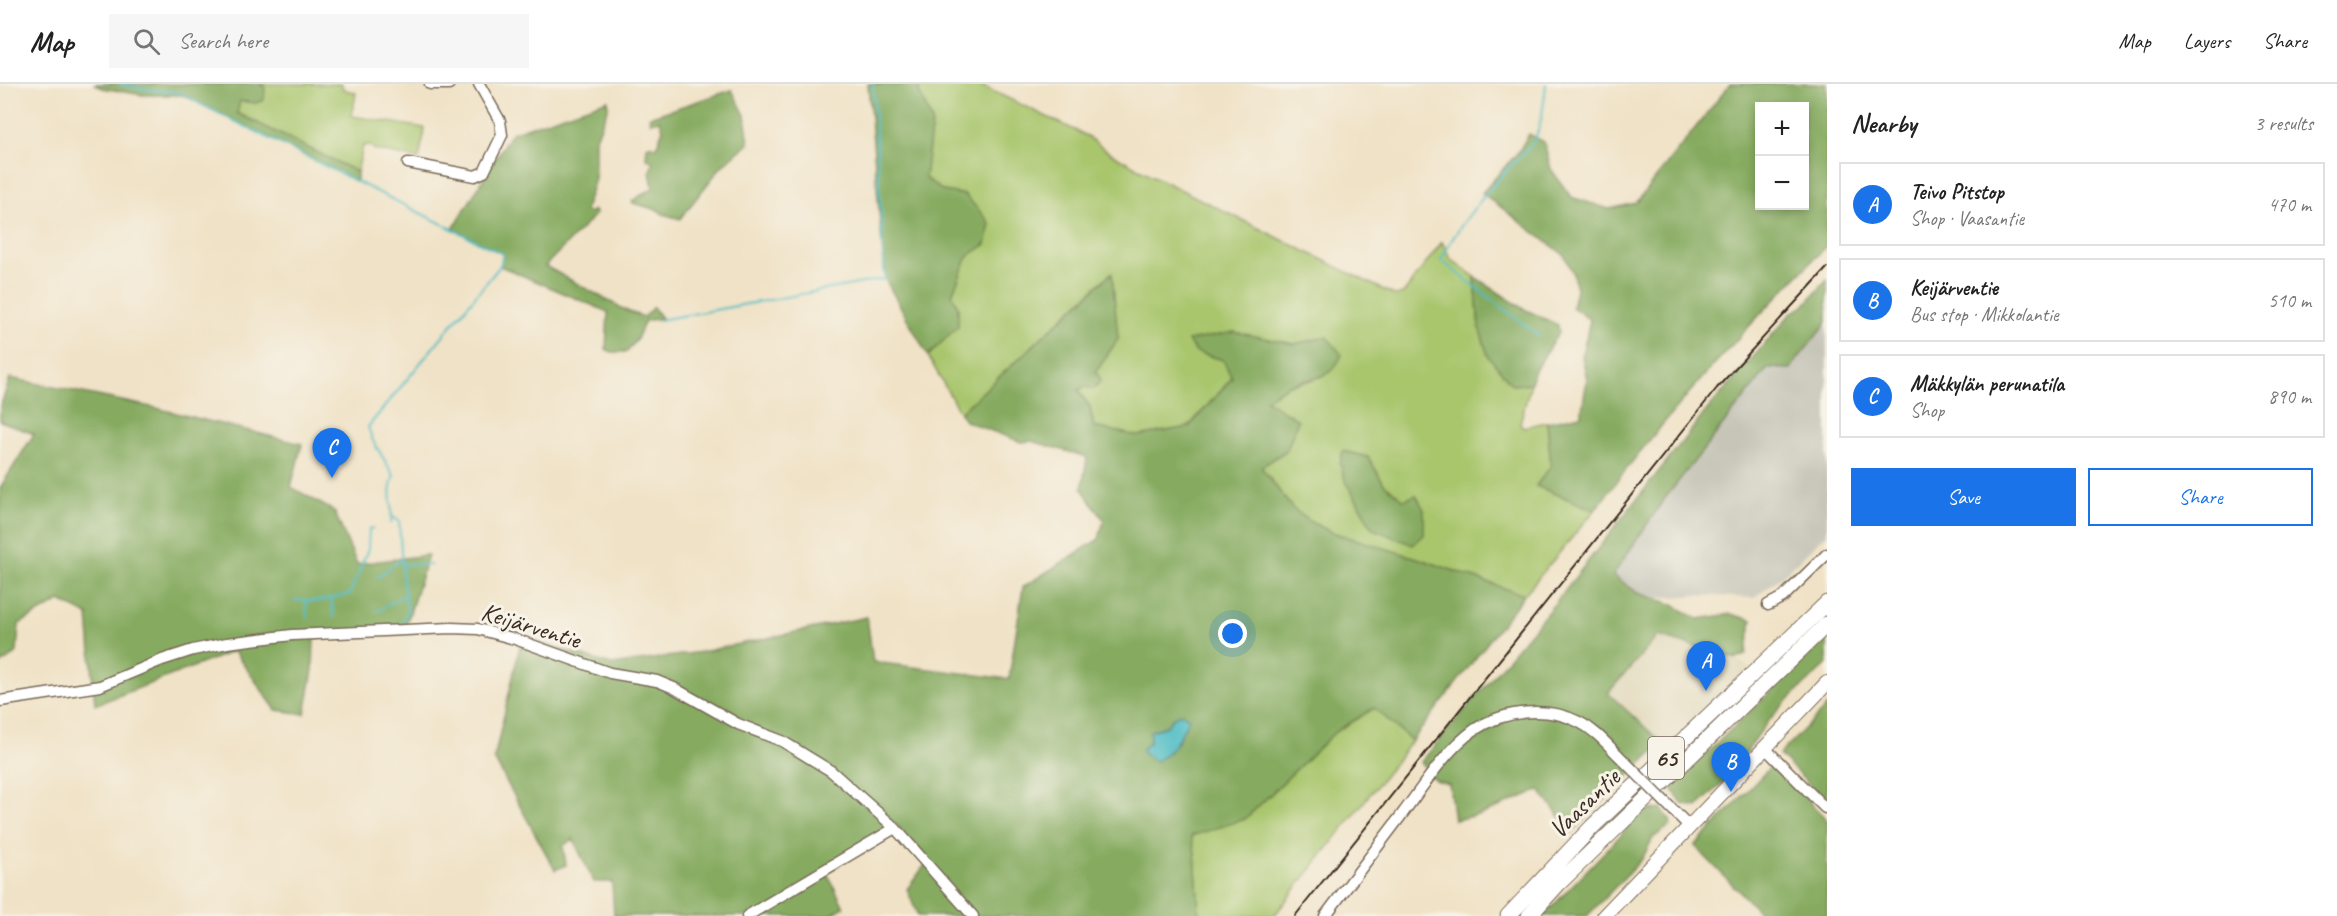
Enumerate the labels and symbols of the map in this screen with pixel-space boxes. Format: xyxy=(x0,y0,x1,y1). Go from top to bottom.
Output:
pin: C xyxy=(312,428,352,478)
street label: Keijärventie xyxy=(477,595,586,657)
your location xyxy=(1218,619,1247,648)
pin: A xyxy=(1686,642,1726,691)
road number: 65 xyxy=(1648,737,1684,779)
pin: B xyxy=(1712,742,1750,792)
street label: Vaasantie xyxy=(1542,760,1628,845)

